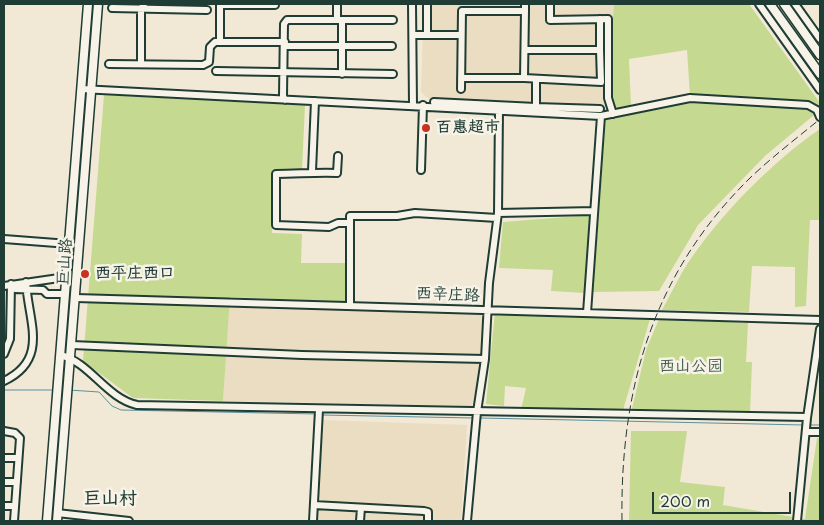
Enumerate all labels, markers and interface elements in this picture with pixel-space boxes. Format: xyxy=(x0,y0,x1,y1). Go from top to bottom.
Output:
place label: 百惠超市 xyxy=(436,118,500,138)
marker: 百惠超市 xyxy=(420,122,432,134)
street label: 巨山路 xyxy=(54,237,76,287)
place label: 西平庄西口 xyxy=(95,264,175,284)
marker: 西平庄西口 xyxy=(79,268,91,280)
street label: 西辛庄路 xyxy=(416,284,480,306)
park label: 西山公园 xyxy=(659,357,723,377)
scale bar xyxy=(654,482,793,514)
district label: 巨山村 xyxy=(83,488,137,510)
text: 200 m xyxy=(660,489,710,512)

